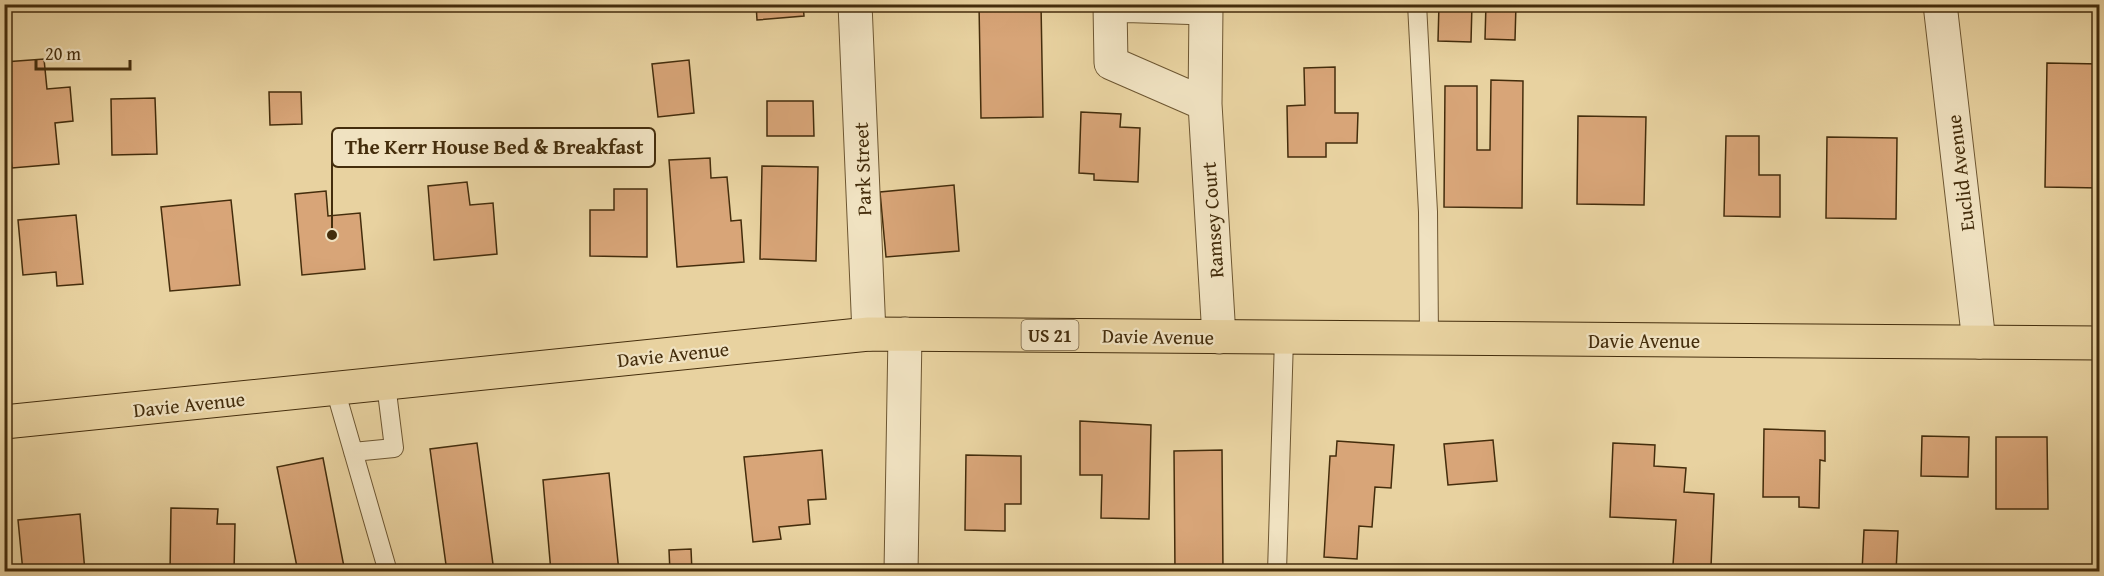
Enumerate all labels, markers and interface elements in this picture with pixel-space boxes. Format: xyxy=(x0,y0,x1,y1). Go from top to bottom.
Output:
scale bar xyxy=(36,33,130,71)
text: 20 m xyxy=(45,40,81,67)
street label: Euclid Avenue xyxy=(1938,113,1982,233)
street label: Park Street xyxy=(846,122,878,216)
callout: The Kerr House Bed & Breakfast xyxy=(332,128,655,167)
text: The Kerr House Bed & Breakfast xyxy=(345,131,643,162)
street label: Ramsey Court xyxy=(1193,161,1231,279)
road number: US 21 xyxy=(1022,320,1078,350)
street label: Davie Avenue xyxy=(1102,321,1214,351)
street label: Davie Avenue xyxy=(1588,326,1700,355)
street label: Davie Avenue xyxy=(616,334,730,374)
street label: Davie Avenue xyxy=(132,384,246,424)

